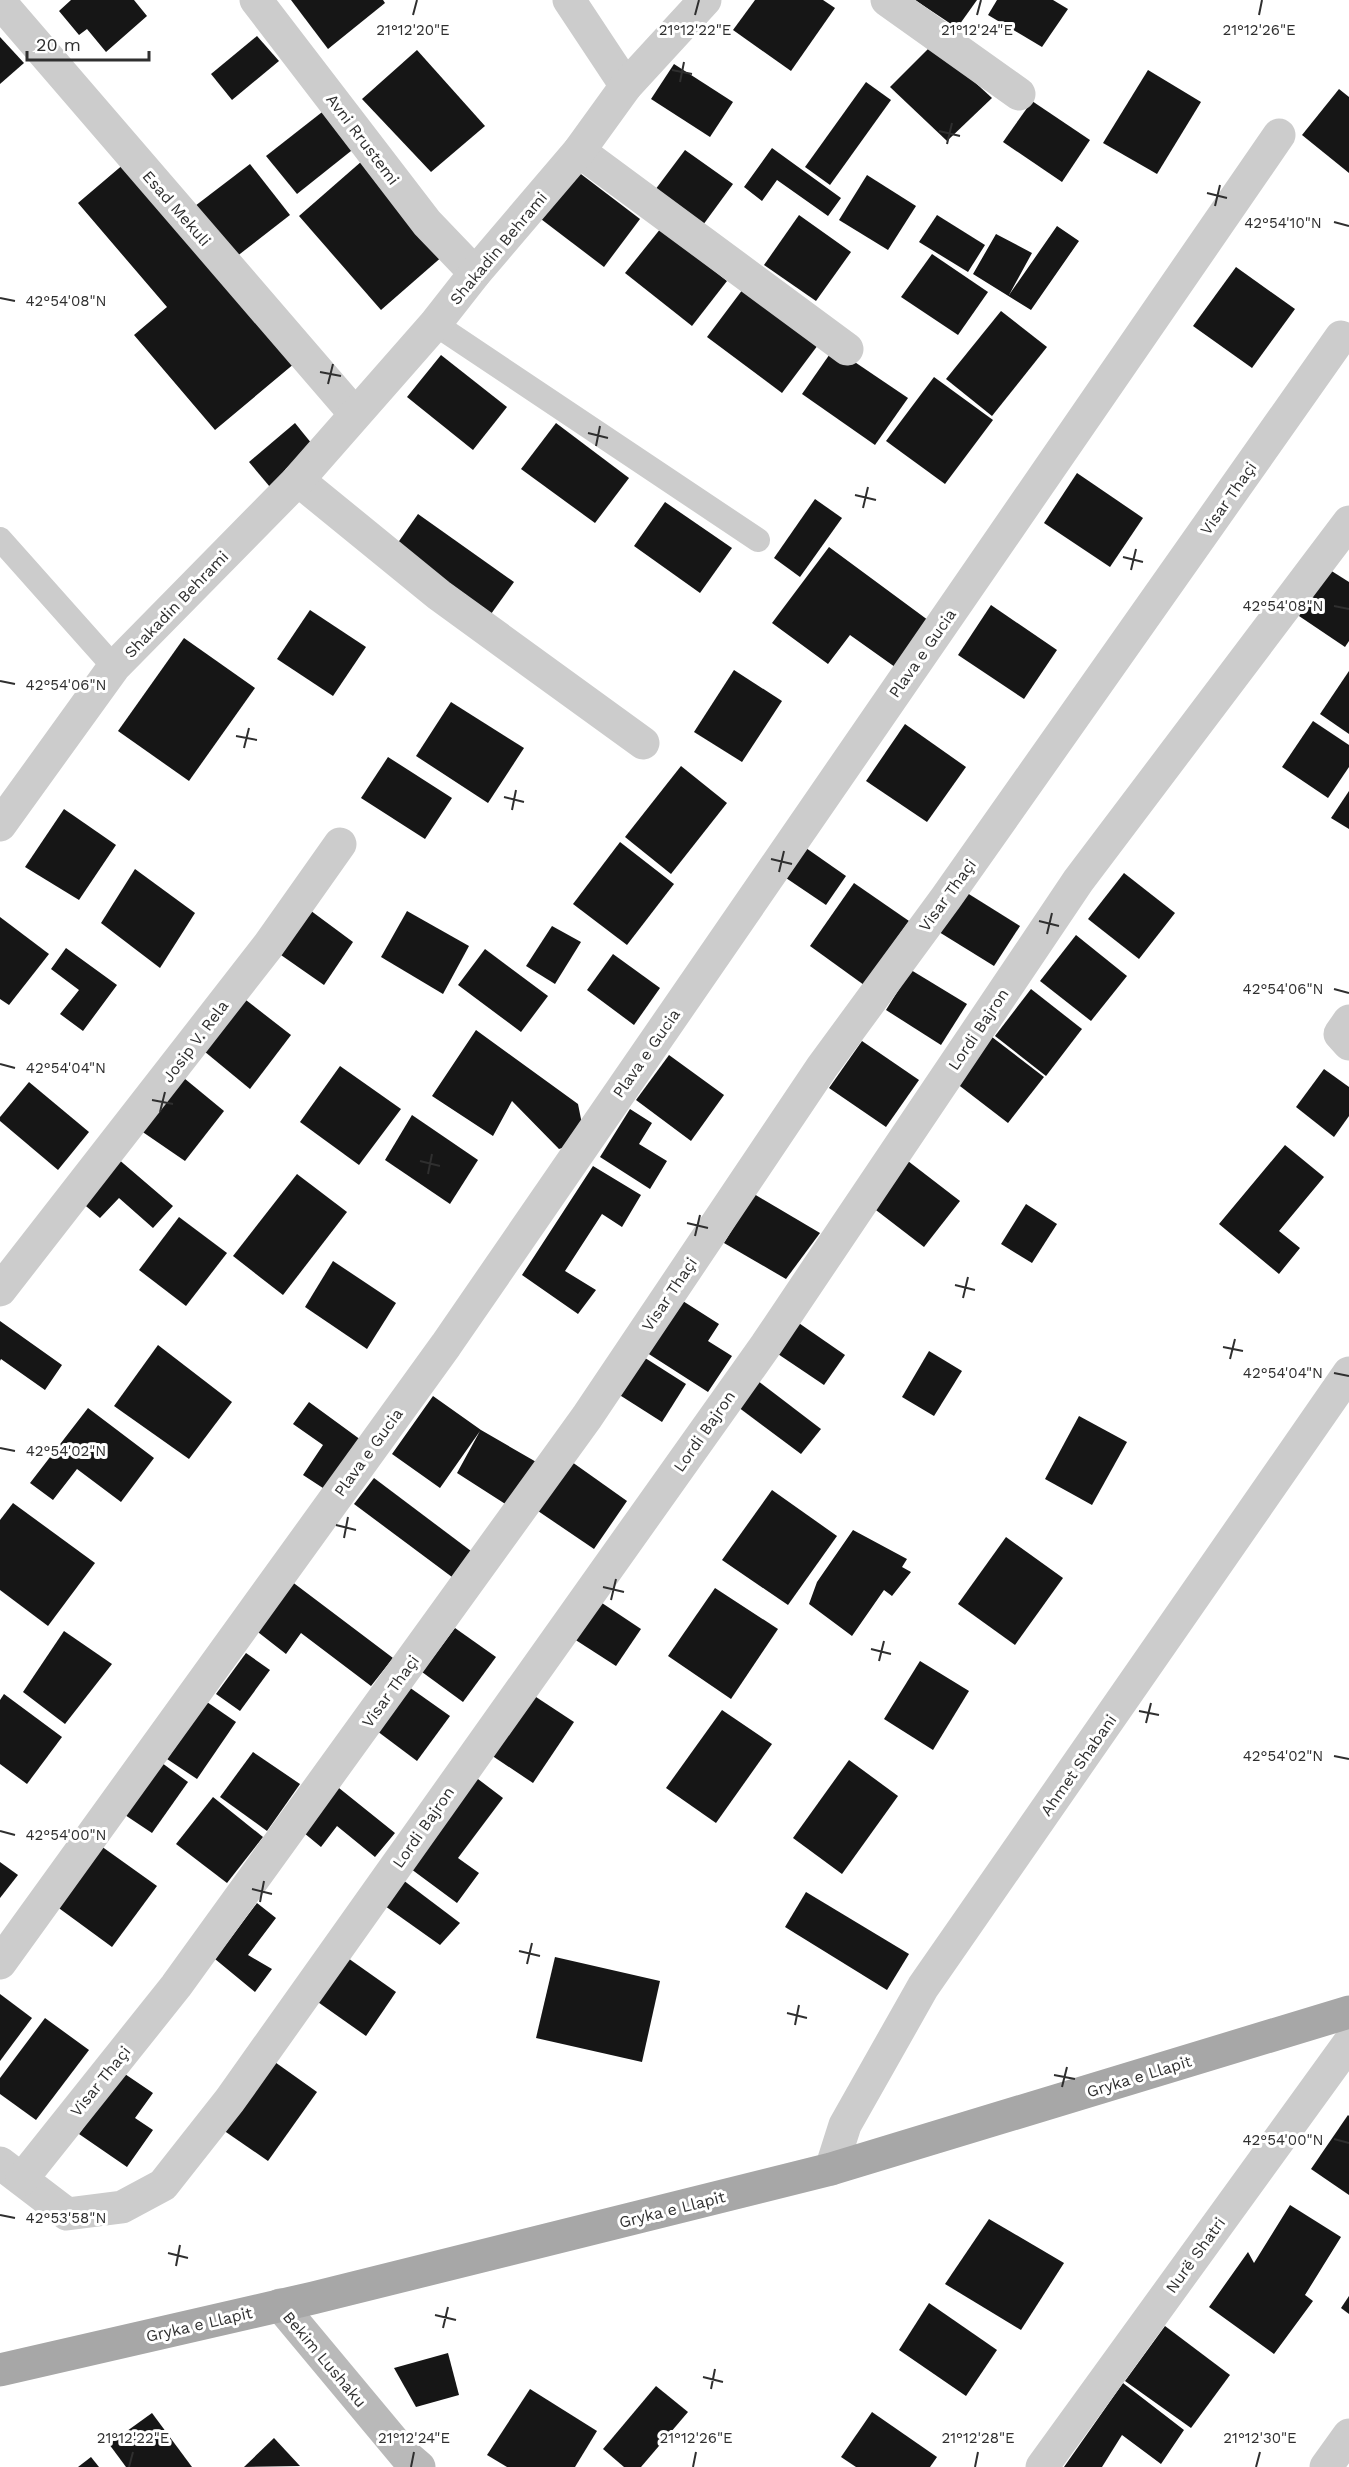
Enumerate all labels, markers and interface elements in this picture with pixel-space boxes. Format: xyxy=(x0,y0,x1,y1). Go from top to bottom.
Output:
text: 21°12'20"E xyxy=(376,21,450,39)
text: 21°12'22"E xyxy=(659,21,731,39)
text: 21°12'24"E xyxy=(941,21,1013,39)
text: 21°12'26"E xyxy=(1222,21,1296,39)
scale bar xyxy=(27,24,148,62)
text: 20 m xyxy=(36,34,81,55)
street label: Avni Rrustemi xyxy=(322,90,403,188)
street label: Esad Mekuli xyxy=(139,167,215,250)
street label: Shakadin Behrami xyxy=(446,188,551,309)
text: 42°54'10"N xyxy=(1244,214,1322,232)
text: 42°54'08"N xyxy=(25,292,107,310)
street label: Visar Thaçi xyxy=(1196,458,1261,538)
street label: Shakadin Behrami xyxy=(120,547,232,662)
text: 42°54'08"N xyxy=(1242,597,1324,615)
street label: Plava e Gucia xyxy=(885,605,960,701)
text: 42°54'06"N xyxy=(26,676,106,694)
street label: Visar Thaçi xyxy=(915,855,980,935)
text: 42°54'06"N xyxy=(1243,980,1323,998)
street label: Lordi Bajron xyxy=(944,985,1013,1074)
street label: Josip V. Rela xyxy=(158,996,232,1086)
street label: Plava e Gucia xyxy=(609,1005,684,1101)
text: 42°54'04"N xyxy=(26,1059,106,1077)
street label: Visar Thaçi xyxy=(638,1254,701,1335)
text: 42°54'04"N xyxy=(1243,1364,1323,1382)
street label: Lordi Bajron xyxy=(670,1387,739,1475)
street label: Plava e Gucia xyxy=(330,1405,407,1500)
text: 42°54'02"N xyxy=(26,1442,106,1460)
street label: Visar Thaçi xyxy=(358,1651,423,1731)
street label: Ahmet Shabani xyxy=(1036,1711,1120,1820)
text: 42°54'02"N xyxy=(1243,1747,1323,1765)
street label: Lordi Bajron xyxy=(389,1783,458,1871)
text: 42°54'00"N xyxy=(25,1826,107,1844)
street label: Visar Thaçi xyxy=(66,2042,134,2120)
street label: Gryka e Llapit xyxy=(1084,2051,1194,2101)
text: 42°54'00"N xyxy=(1242,2131,1324,2149)
street label: Gryka e Llapit xyxy=(617,2187,727,2232)
text: 42°53'58"N xyxy=(26,2209,106,2227)
street label: Nurë Shatri xyxy=(1162,2214,1229,2297)
street label: Gryka e Llapit xyxy=(144,2303,254,2346)
street label: Bekim Lushaku xyxy=(279,2308,370,2411)
text: 21°12'22"E xyxy=(97,2429,169,2447)
text: 21°12'24"E xyxy=(378,2429,450,2447)
text: 21°12'26"E xyxy=(659,2429,733,2447)
text: 21°12'28"E xyxy=(941,2429,1015,2447)
text: 21°12'30"E xyxy=(1223,2429,1297,2447)

